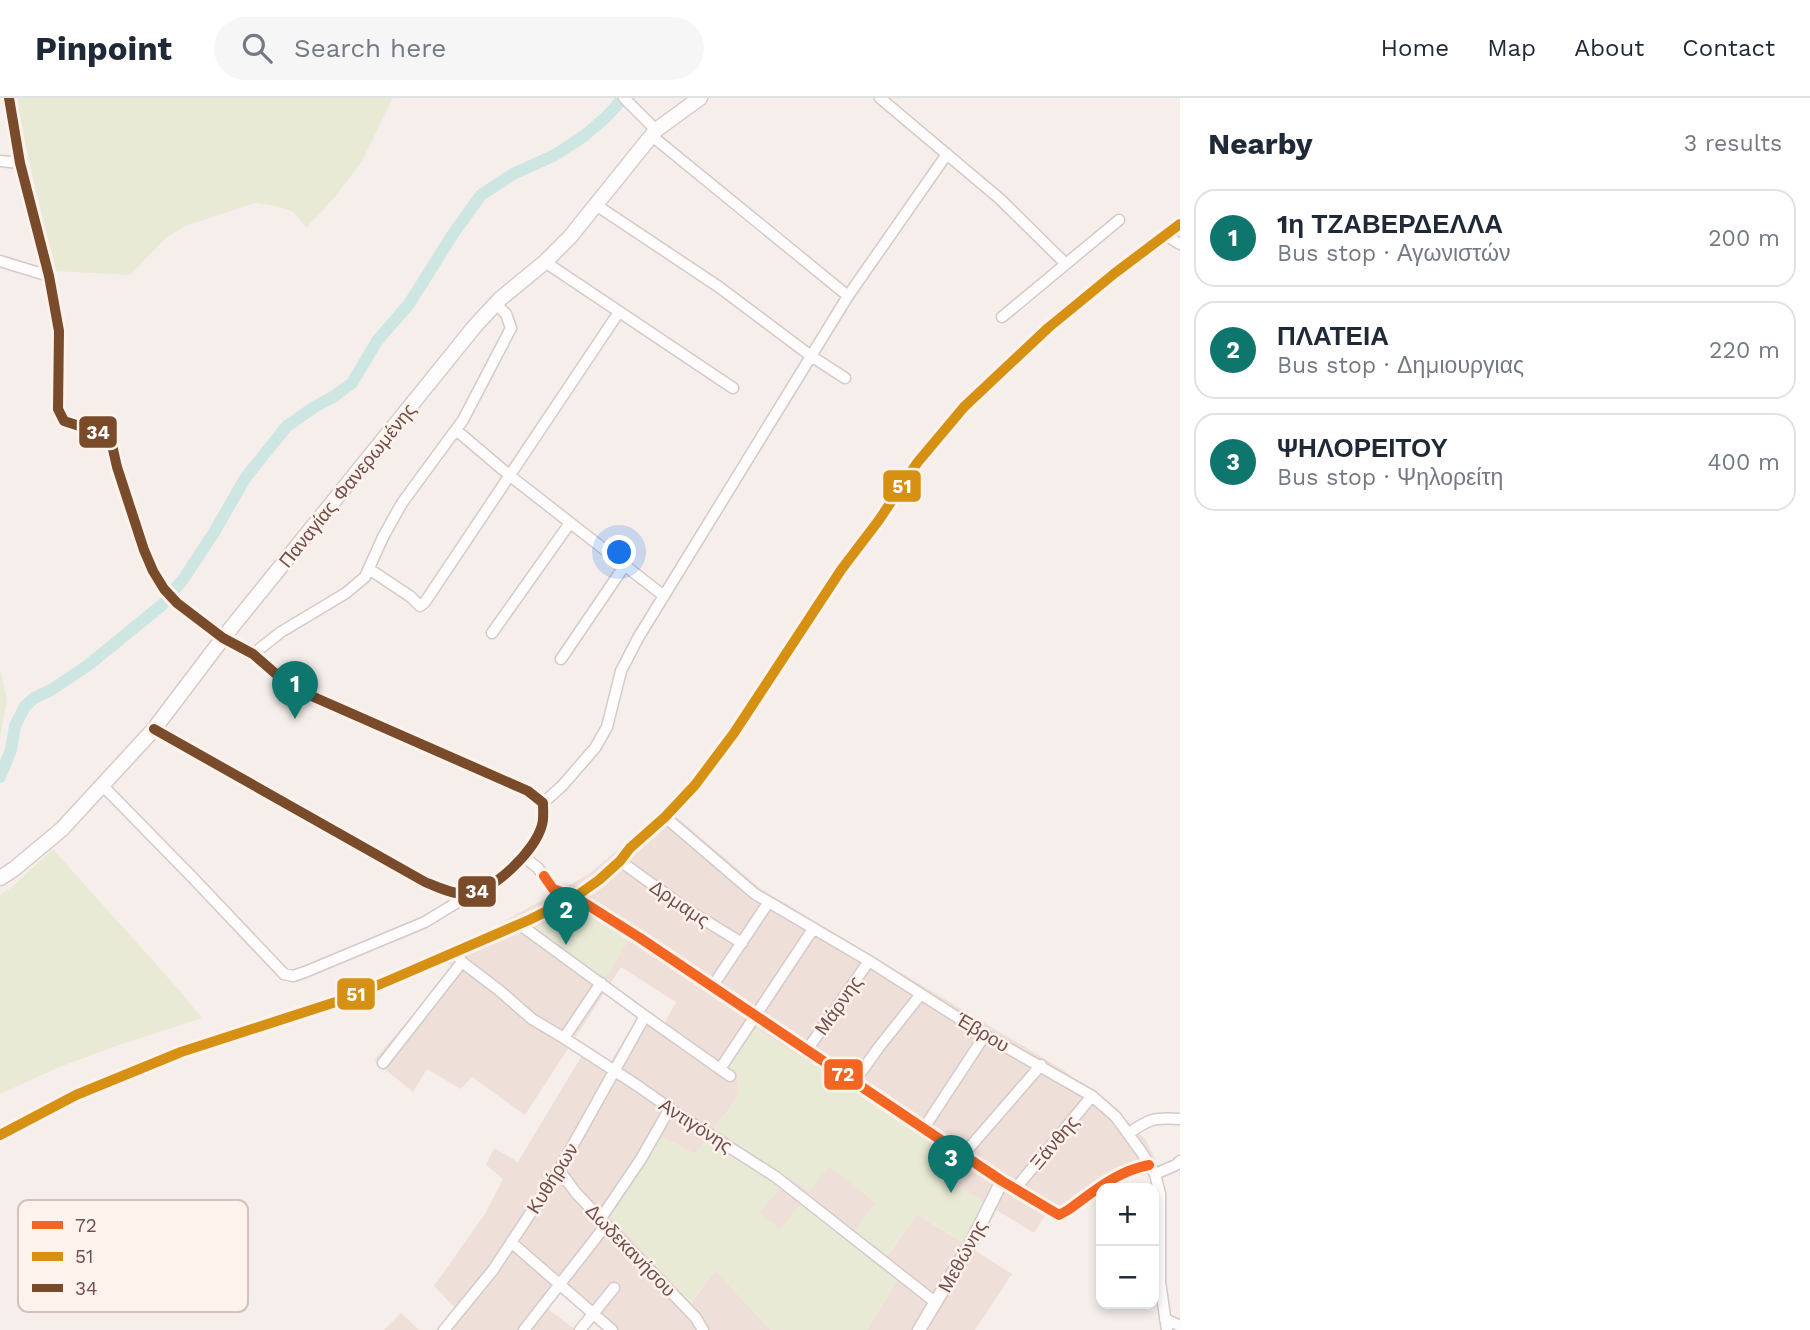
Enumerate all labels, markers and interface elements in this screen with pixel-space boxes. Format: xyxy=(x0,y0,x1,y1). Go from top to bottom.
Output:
search box xyxy=(214,17,704,80)
text: Pinpoint xyxy=(35,29,172,68)
icon: search xyxy=(238,29,276,67)
text: Search here xyxy=(294,33,446,63)
text: Home xyxy=(1381,34,1449,62)
text: Map xyxy=(1487,34,1536,62)
text: About xyxy=(1574,34,1644,62)
text: Contact xyxy=(1682,34,1775,62)
text: Nearby xyxy=(1208,126,1313,161)
text: 3 results xyxy=(1684,130,1782,157)
text: 1η ΤΖΑΒΕΡΔΕΛΛΑ xyxy=(1277,209,1503,239)
text: 1 xyxy=(1228,225,1238,252)
text: 200 m xyxy=(1708,225,1780,252)
text: Bus stop · Αγωνιστών xyxy=(1277,240,1510,267)
text: ΠΛΑΤΕΙΑ xyxy=(1277,321,1389,351)
text: 2 xyxy=(1226,337,1240,364)
text: 220 m xyxy=(1709,337,1780,364)
text: Bus stop · Δημιουργιας xyxy=(1277,352,1524,379)
street label: Παναγίας Φανερωμένης xyxy=(274,398,421,572)
line badge: 34 xyxy=(78,415,118,449)
text: 34 xyxy=(86,421,110,444)
text: ΨΗΛΟΡΕΙΤΟΥ xyxy=(1277,433,1448,463)
text: 3 xyxy=(1226,449,1240,476)
text: 400 m xyxy=(1708,449,1780,476)
text: Bus stop · Ψηλορείτη xyxy=(1277,464,1503,491)
line badge: 51 xyxy=(882,469,922,503)
text: 51 xyxy=(892,475,912,498)
your location xyxy=(602,535,636,569)
pin: 1 xyxy=(272,661,318,719)
line badge: 34 xyxy=(457,875,497,908)
street label: Δρμαμς xyxy=(645,875,714,932)
text: 34 xyxy=(465,880,489,903)
pin: 2 xyxy=(543,887,589,945)
street label: Μάρνης xyxy=(810,971,867,1039)
line badge: 51 xyxy=(336,977,376,1011)
text: 51 xyxy=(346,983,366,1006)
street label: Έβρου xyxy=(951,1007,1013,1057)
line badge: 72 xyxy=(823,1058,864,1091)
text: 72 xyxy=(832,1063,854,1086)
street label: Αντιγόνης xyxy=(655,1093,737,1158)
street label: Ξάνθης xyxy=(1025,1111,1083,1174)
pin: 3 xyxy=(928,1135,974,1193)
street label: Κυθήρων xyxy=(522,1139,583,1218)
map controls xyxy=(1096,1183,1159,1309)
button: + xyxy=(1096,1183,1159,1246)
street label: Δωδεκανήσου xyxy=(581,1199,680,1301)
legend xyxy=(18,1200,248,1312)
text: 72 xyxy=(75,1214,97,1237)
street label: Μεθώνης xyxy=(933,1216,992,1296)
text: 51 xyxy=(75,1245,93,1268)
button: − xyxy=(1096,1246,1159,1309)
text: 34 xyxy=(75,1277,98,1300)

